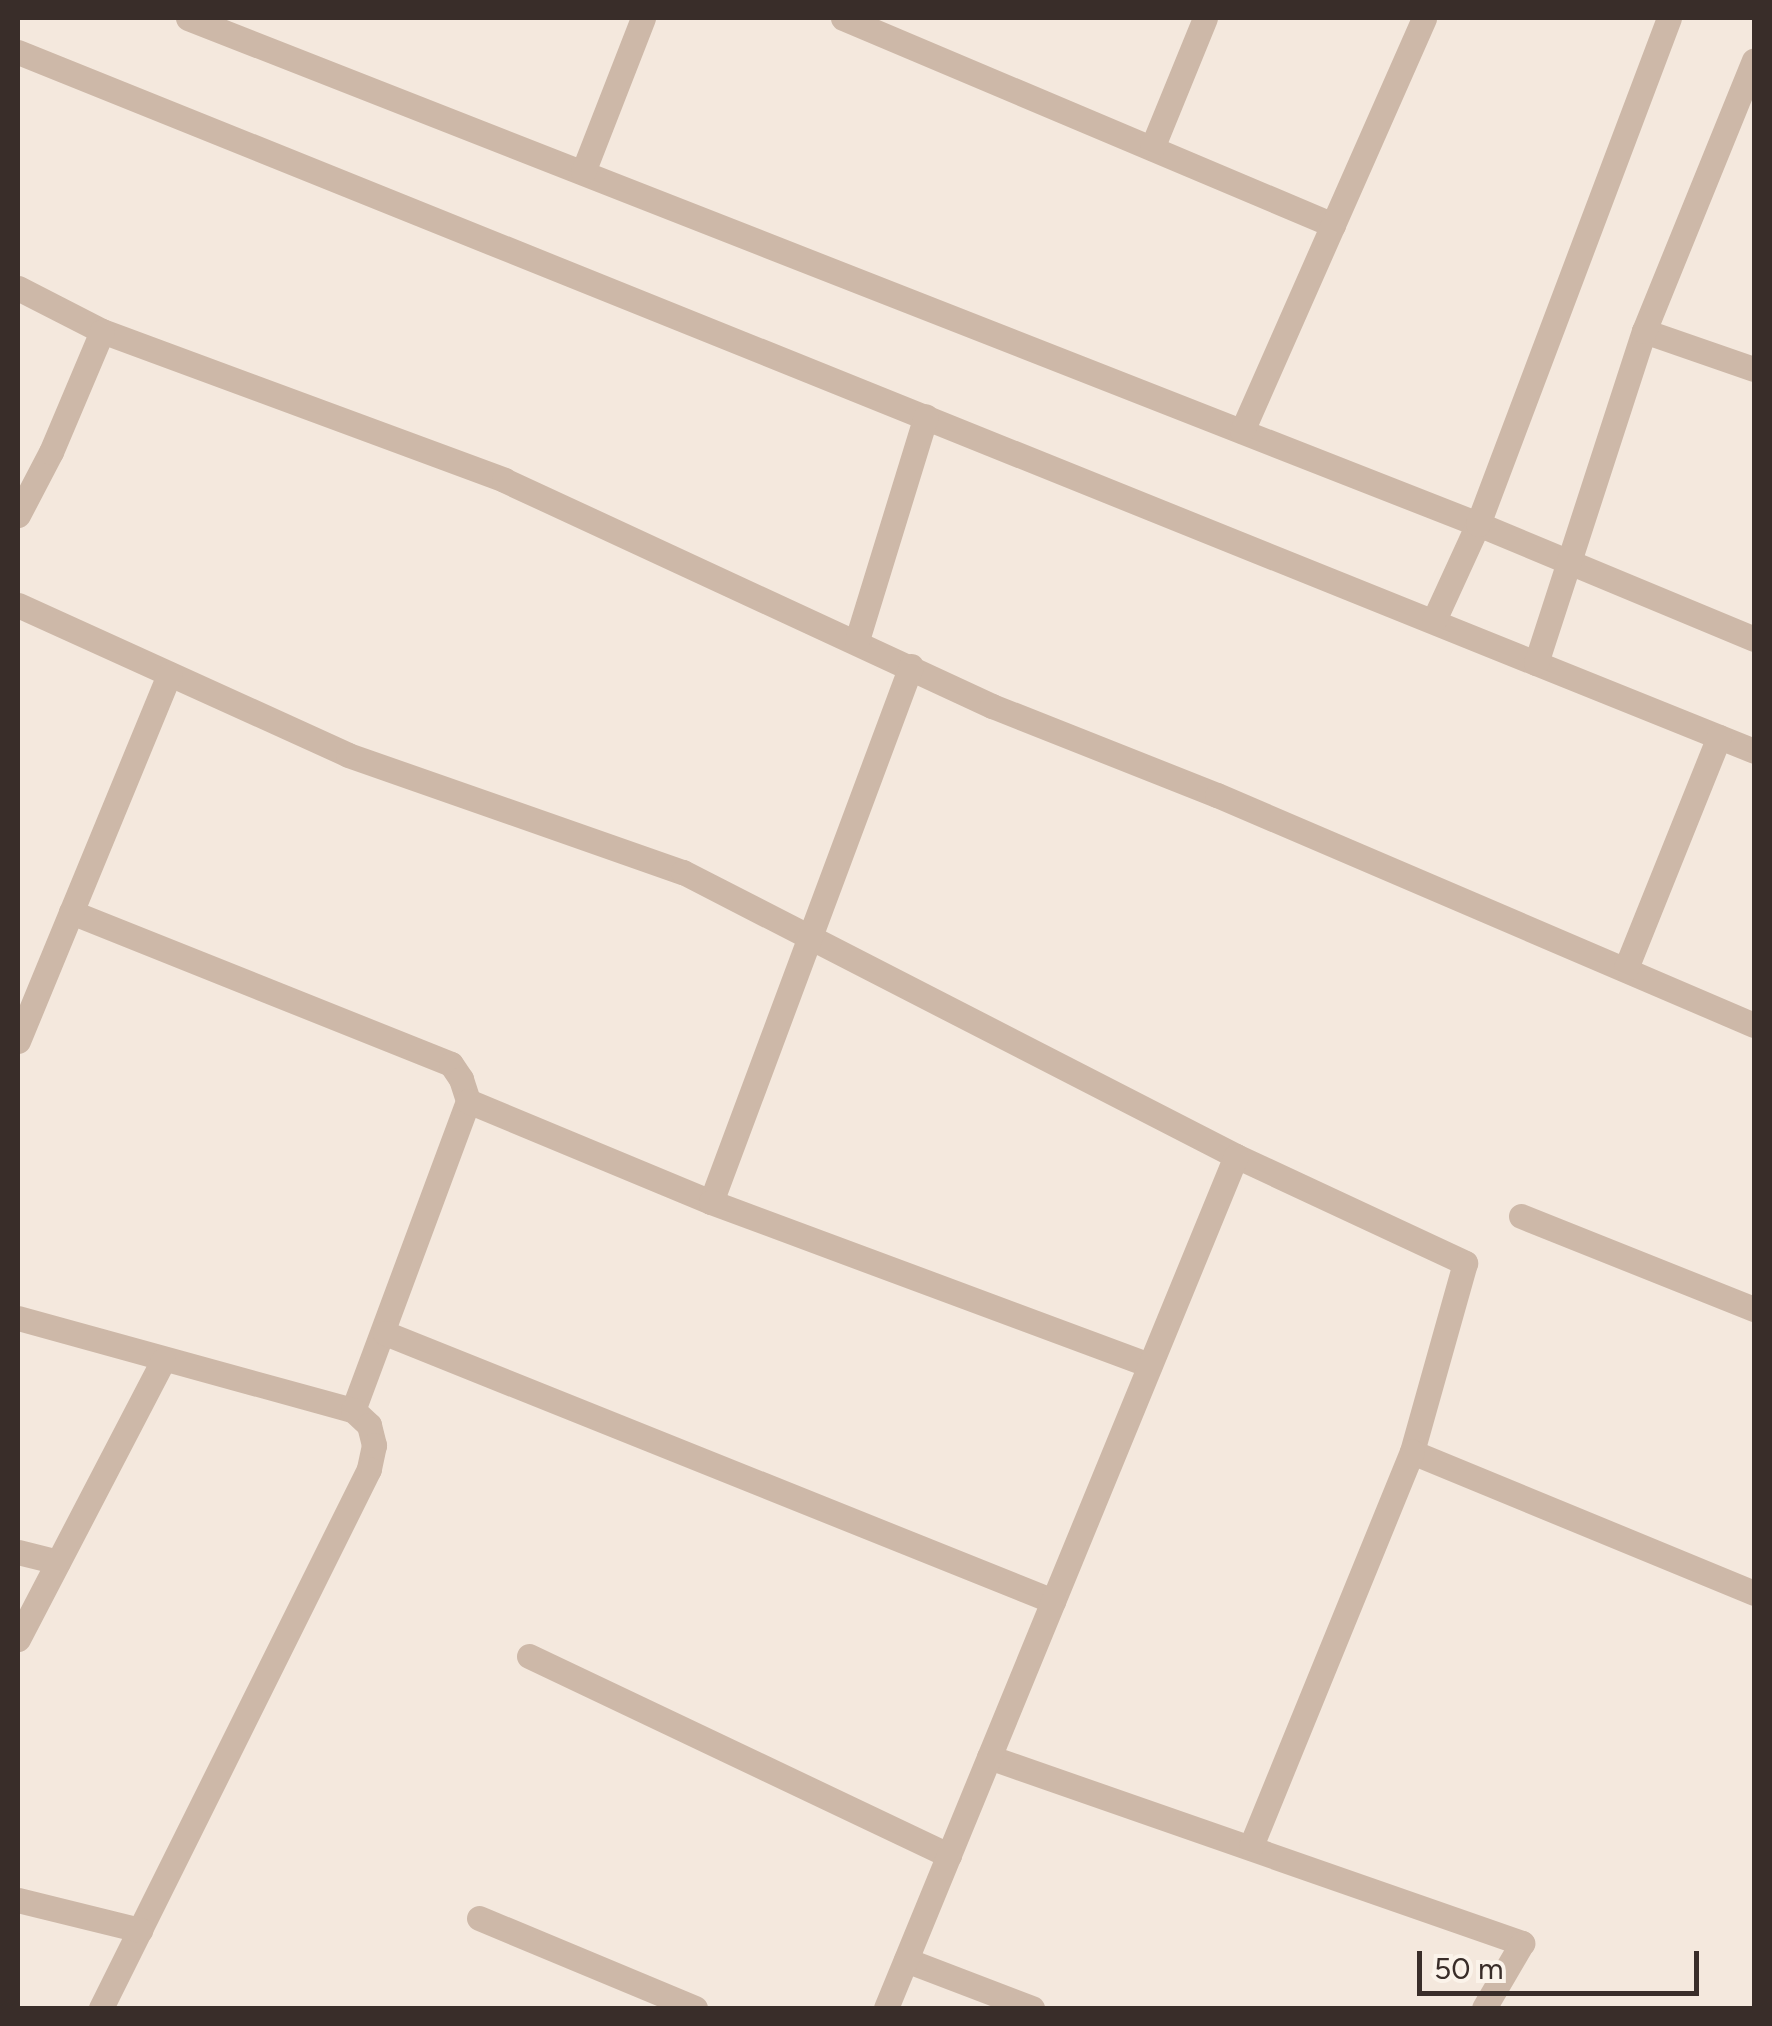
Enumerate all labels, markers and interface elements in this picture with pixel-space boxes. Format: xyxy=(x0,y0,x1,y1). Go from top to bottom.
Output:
scale bar xyxy=(1422,1931,1704,1993)
text: 50 m xyxy=(1434,1950,1503,1987)

